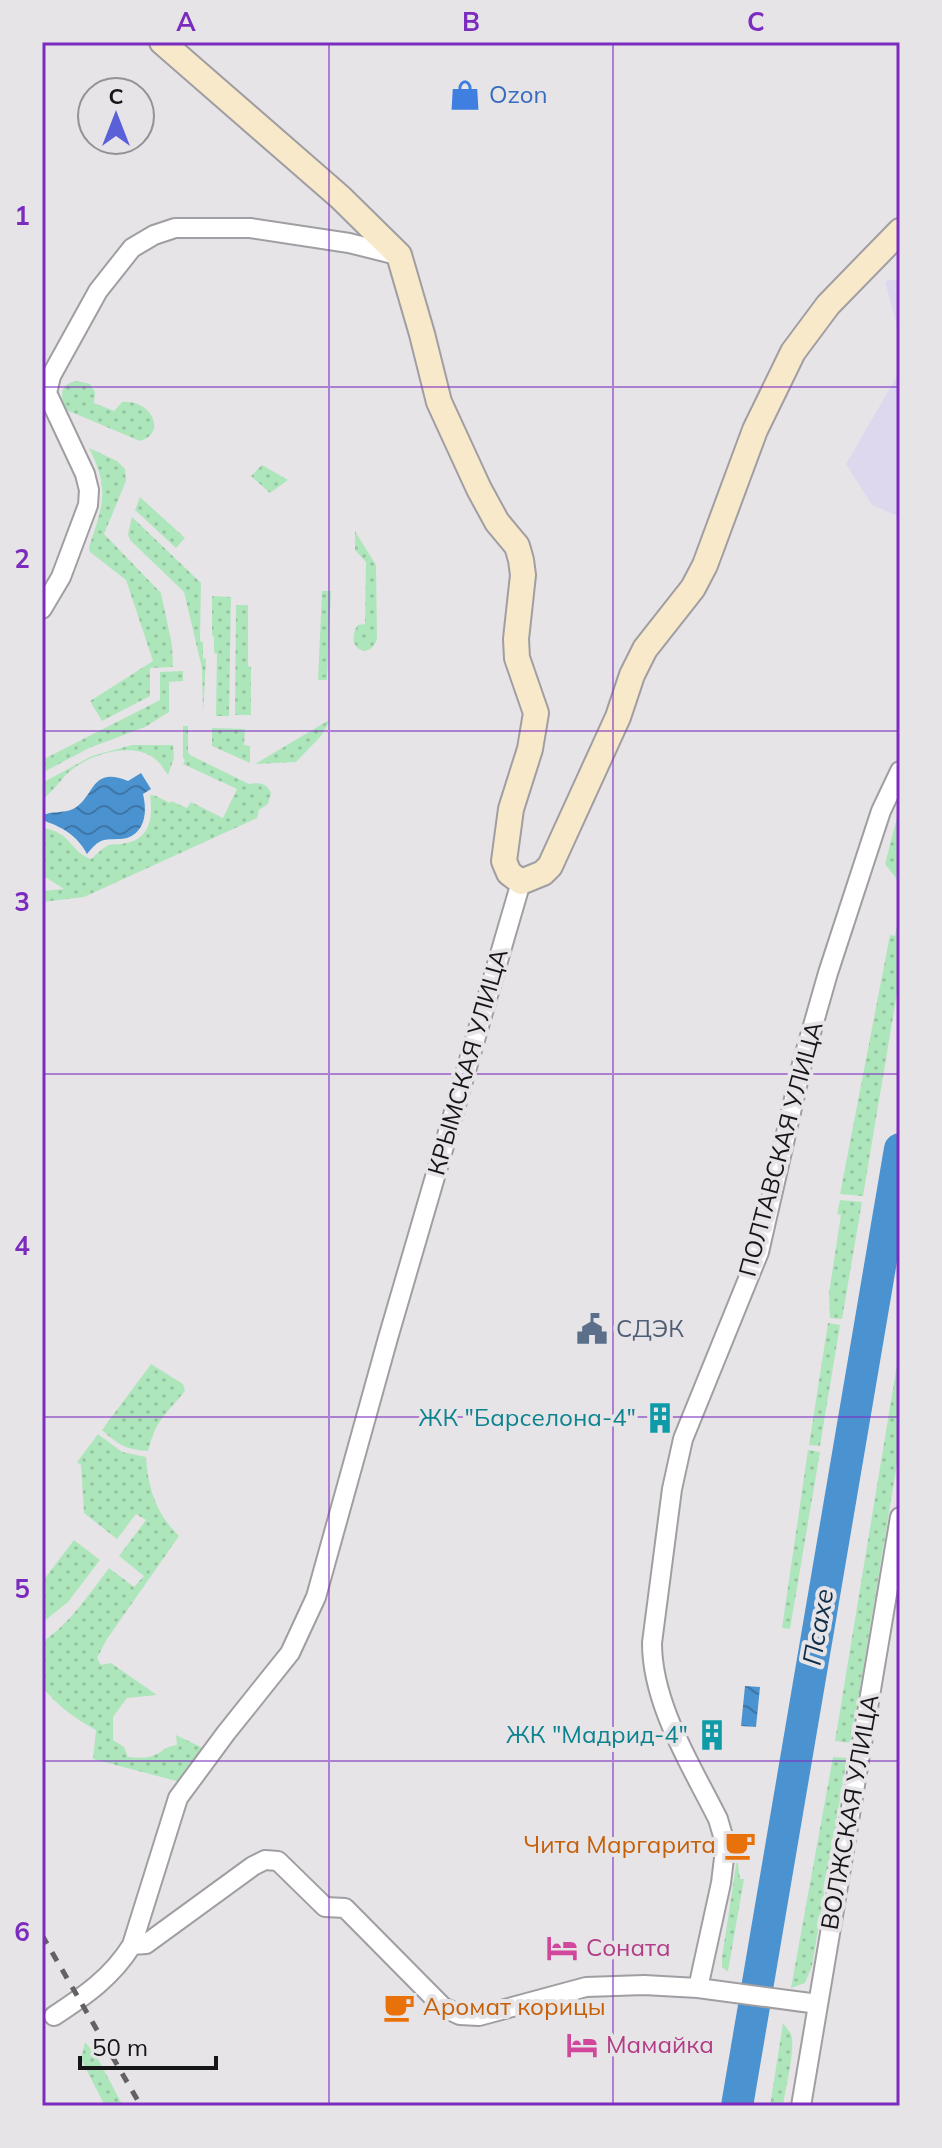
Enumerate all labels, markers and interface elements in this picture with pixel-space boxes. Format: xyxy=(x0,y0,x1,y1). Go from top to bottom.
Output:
text: A xyxy=(176,5,196,38)
text: B xyxy=(462,5,480,38)
text: C xyxy=(747,5,765,38)
north arrow xyxy=(76,76,156,156)
shop icon: Ozon xyxy=(448,78,482,112)
place label: Ozon xyxy=(489,79,548,109)
text: С xyxy=(108,82,124,110)
text: 1 xyxy=(14,199,30,232)
text: 2 xyxy=(14,542,30,575)
text: 3 xyxy=(14,885,30,918)
street label: КРЫМСКАЯ УЛИЦА xyxy=(420,945,514,1178)
street label: ПОЛТАВСКАЯ УЛИЦА xyxy=(732,1018,829,1280)
text: 4 xyxy=(14,1229,30,1262)
public building icon: СДЭК xyxy=(575,1312,609,1346)
place label: СДЭК xyxy=(616,1313,684,1343)
building icon: ЖК "Барселона-4" xyxy=(643,1401,677,1435)
place label: ЖК "Барселона-4" xyxy=(419,1402,636,1432)
text: 5 xyxy=(14,1572,30,1605)
water label: Псахе xyxy=(795,1586,840,1668)
street label: ВОЛЖСКАЯ УЛИЦА xyxy=(814,1692,885,1932)
building icon: ЖК "Мадрид-4" xyxy=(695,1718,729,1752)
place label: ЖК "Мадрид-4" xyxy=(506,1719,688,1749)
cafe icon: Чита Маргарита xyxy=(723,1828,757,1862)
place label: Чита Маргарита xyxy=(524,1829,716,1859)
text: 6 xyxy=(14,1915,30,1948)
hotel icon: Соната xyxy=(545,1931,579,1965)
place label: Соната xyxy=(586,1932,671,1962)
cafe icon: Аромат корицы xyxy=(382,1990,416,2024)
place label: Аромат корицы xyxy=(423,1991,606,2021)
scale bar xyxy=(80,2020,216,2070)
hotel icon: Мамайка xyxy=(565,2028,599,2062)
place label: Мамайка xyxy=(606,2029,714,2059)
text: 50 m xyxy=(92,2032,148,2062)

